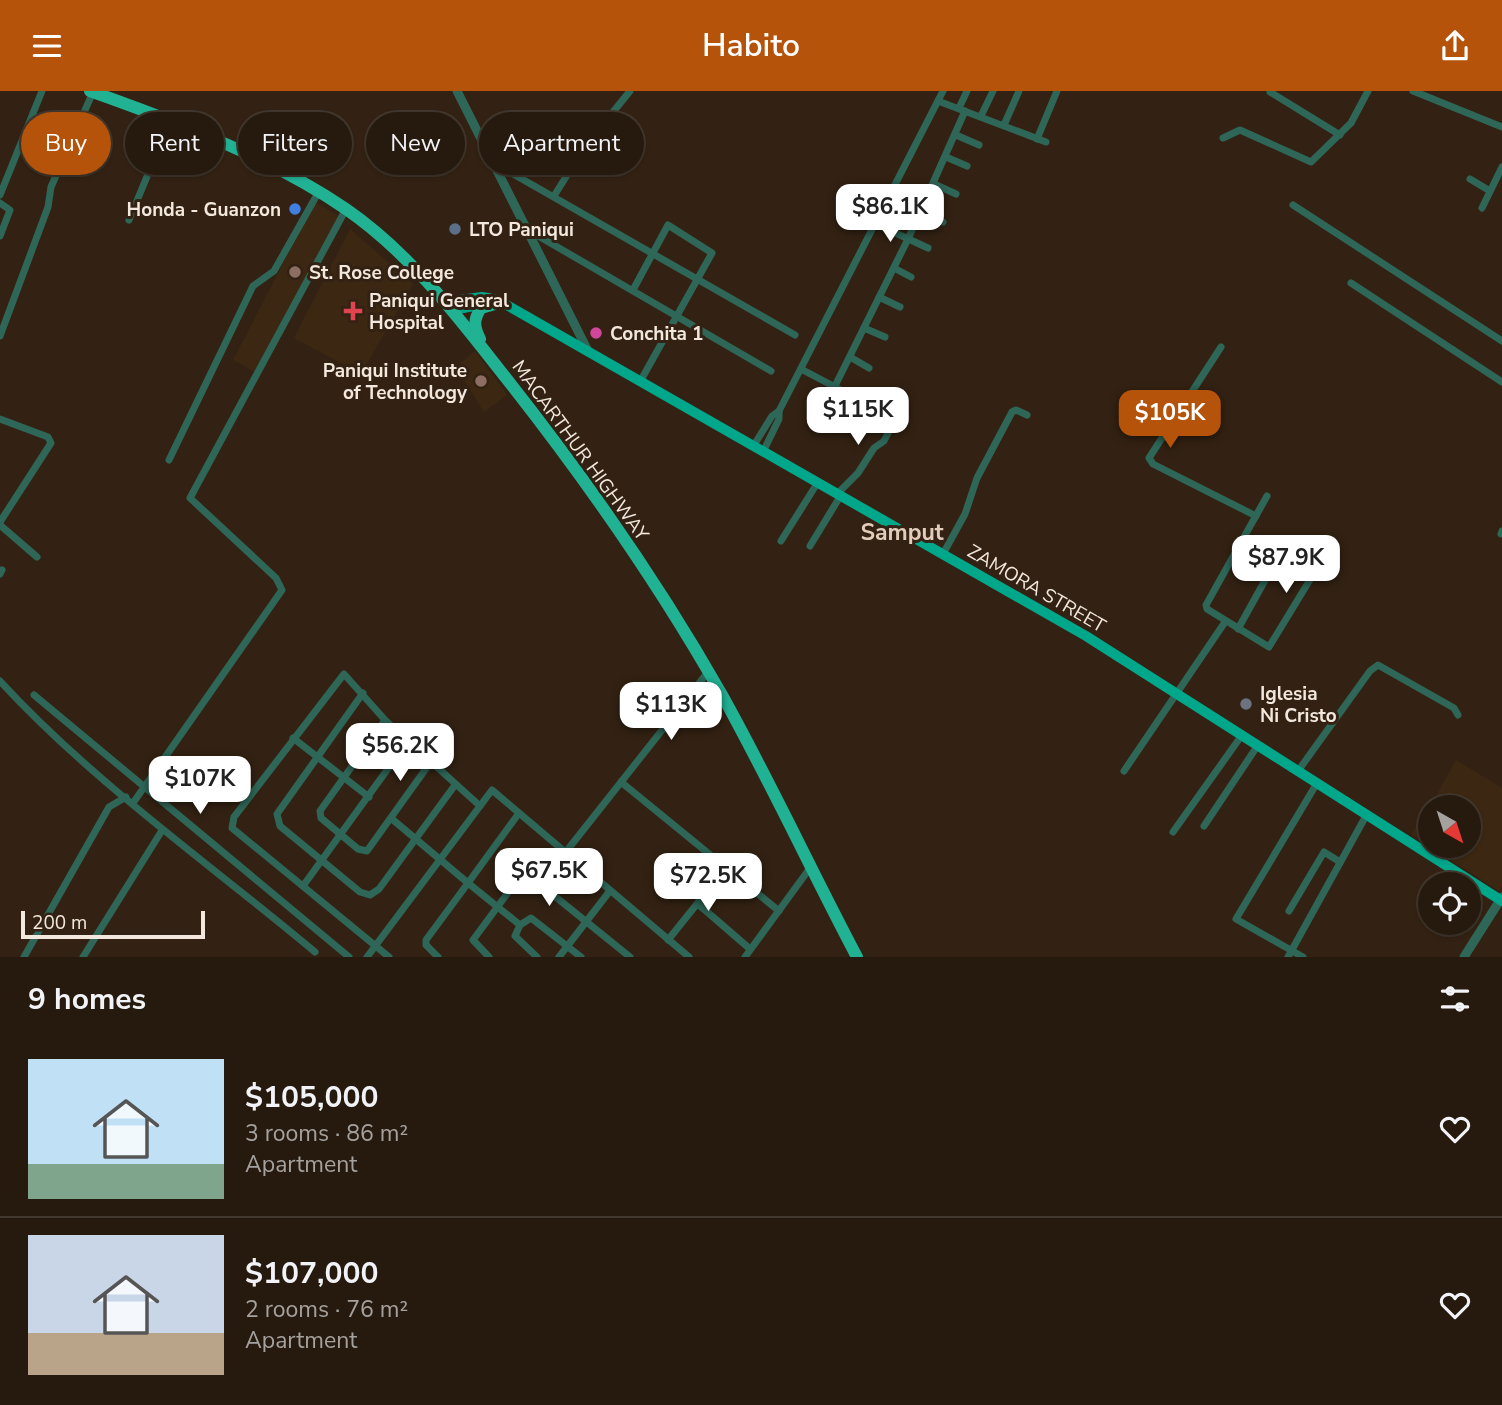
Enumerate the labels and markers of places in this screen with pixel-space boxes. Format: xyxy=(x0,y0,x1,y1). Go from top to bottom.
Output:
pin: $86.1K xyxy=(833,185,947,244)
place label: Honda - Guanzon xyxy=(127,197,281,223)
marker: Honda - Guanzon xyxy=(287,201,303,217)
place label: LTO Paniqui xyxy=(469,217,574,243)
marker: LTO Paniqui xyxy=(447,221,463,237)
place label: St. Rose College xyxy=(309,260,454,286)
marker: St. Rose College xyxy=(287,264,303,280)
place label: Paniqui General Hospital xyxy=(369,288,509,336)
marker: Paniqui General Hospital xyxy=(343,301,363,321)
place label: Conchita 1 xyxy=(610,321,703,347)
marker: Conchita 1 xyxy=(588,325,604,341)
place label: Paniqui Institute of Technology xyxy=(323,358,468,406)
marker: Paniqui Institute of Technology xyxy=(473,373,489,389)
pin: $115K xyxy=(809,387,907,447)
pin: $105K xyxy=(1121,391,1219,450)
pin: $87.9K xyxy=(1229,535,1343,595)
place label: Iglesia Ni Cristo xyxy=(1260,681,1337,729)
pin: $113K xyxy=(622,683,720,742)
marker: Iglesia Ni Cristo xyxy=(1238,696,1254,712)
pin: $56.2K xyxy=(343,723,457,783)
pin: $107K xyxy=(151,757,249,816)
pin: $67.5K xyxy=(492,849,606,908)
pin: $72.5K xyxy=(651,853,765,913)

